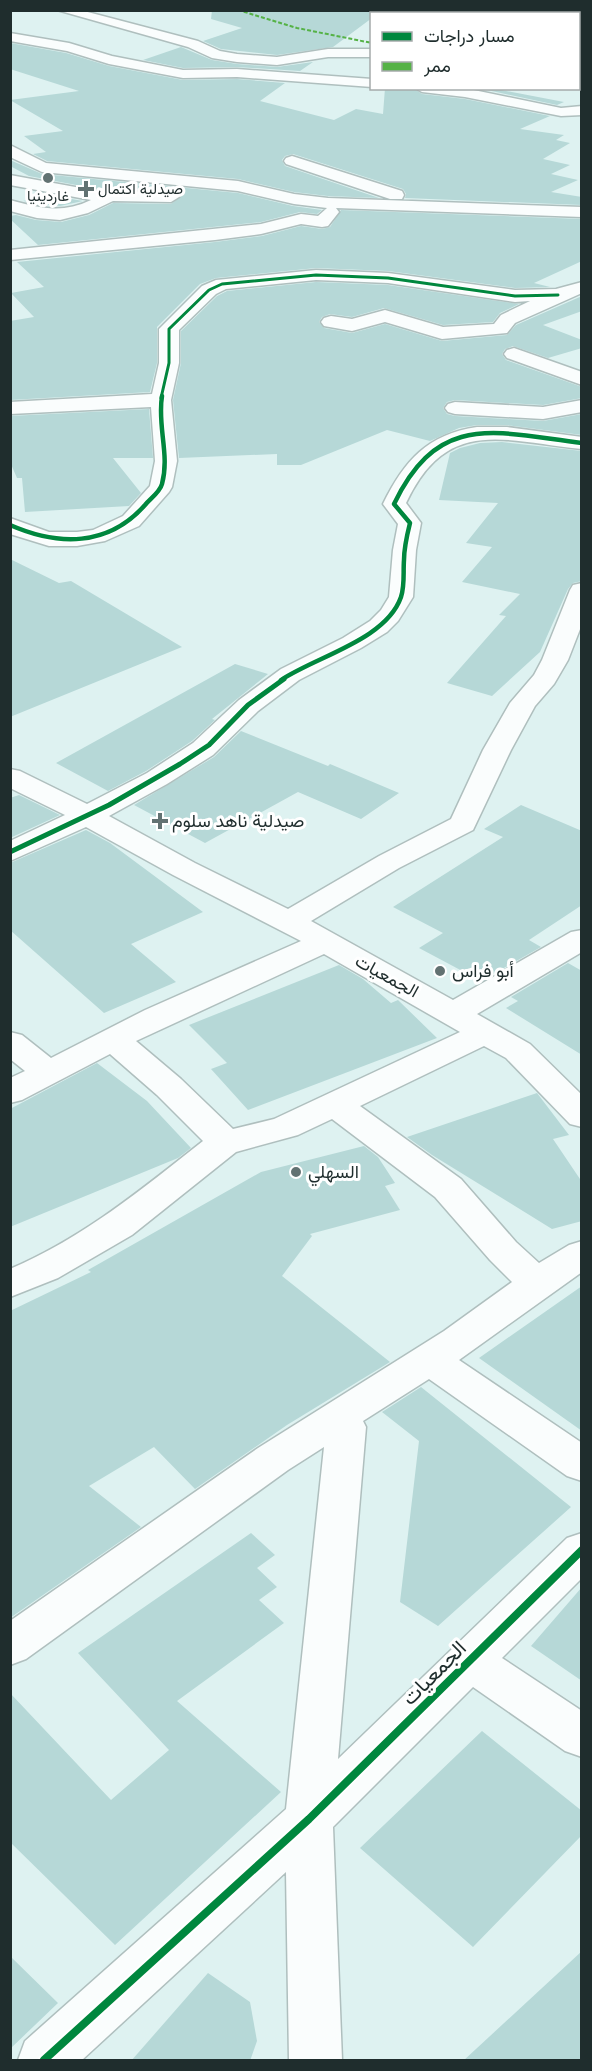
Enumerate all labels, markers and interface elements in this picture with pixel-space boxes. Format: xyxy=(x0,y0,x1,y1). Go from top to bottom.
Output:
legend xyxy=(370,12,580,90)
text: مسار دراجات xyxy=(424,24,515,47)
text: ممر xyxy=(423,54,451,77)
marker: غاردينيا xyxy=(41,171,55,185)
place label: صيدلية اكتمال xyxy=(98,179,183,198)
marker: صيدلية اكتمال xyxy=(79,182,93,196)
place label: غاردينيا xyxy=(27,186,69,205)
place label: صيدلية ناهد سلوم xyxy=(172,809,304,833)
marker: صيدلية ناهد سلوم xyxy=(153,814,167,828)
street label: الجمعيات xyxy=(351,949,423,1002)
place label: أبو فراس xyxy=(452,959,514,982)
marker: أبو فراس xyxy=(433,964,447,978)
place label: السهلي xyxy=(308,1160,359,1187)
marker: السهلي xyxy=(289,1165,303,1179)
street label: الجمعيات xyxy=(396,1635,472,1711)

